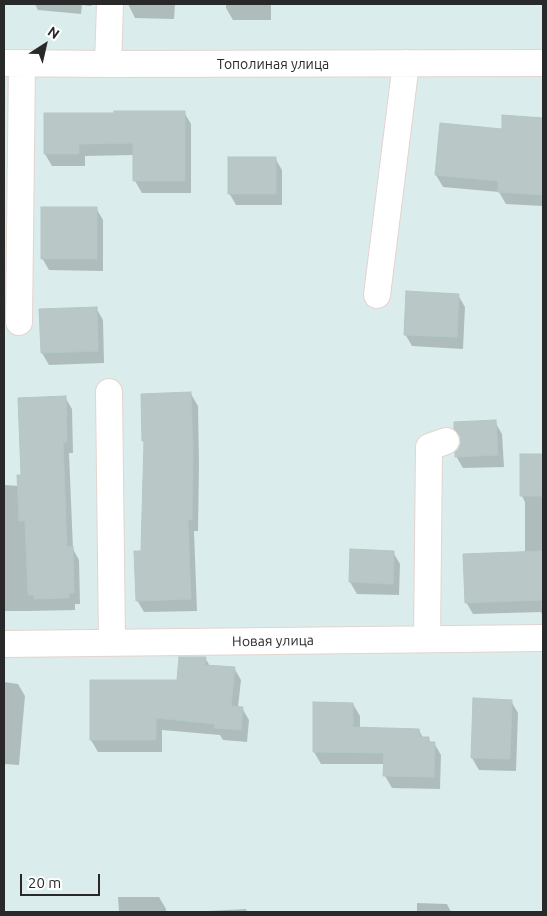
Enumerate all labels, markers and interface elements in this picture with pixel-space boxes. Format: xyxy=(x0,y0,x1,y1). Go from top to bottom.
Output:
north arrow xyxy=(20,20,70,70)
text: N xyxy=(45,23,62,42)
street label: Тополиная улица xyxy=(217,56,329,72)
street label: Новая улица xyxy=(232,632,314,650)
scale bar xyxy=(22,864,102,896)
text: 20 m xyxy=(28,874,61,891)

